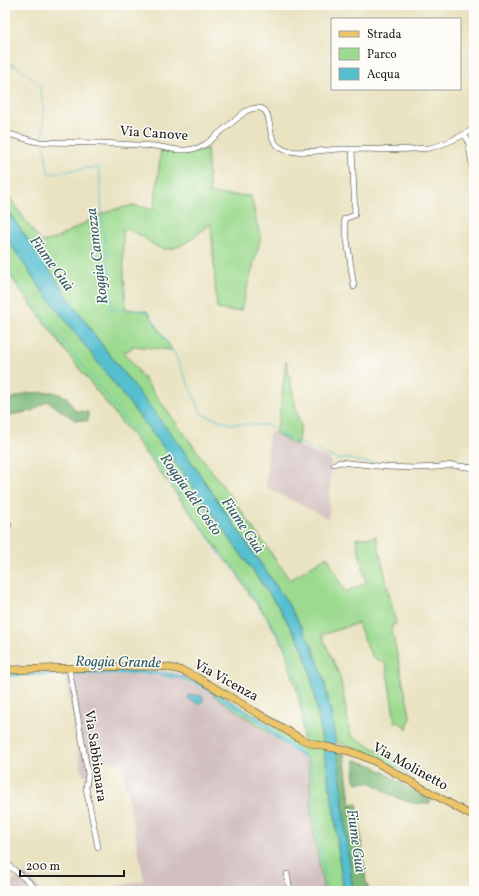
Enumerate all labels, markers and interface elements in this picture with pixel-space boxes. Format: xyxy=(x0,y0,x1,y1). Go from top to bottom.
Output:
legend xyxy=(331,18,461,90)
text: Strada xyxy=(367,27,402,43)
text: Parco xyxy=(367,47,397,63)
text: Acqua xyxy=(367,67,400,83)
street label: Via Canove xyxy=(119,122,189,146)
water label: Roggia Camozza xyxy=(82,207,114,305)
water label: Fiume Guà xyxy=(24,232,78,296)
water label: Roggia del Costo xyxy=(154,450,226,540)
water label: Fiume Guà xyxy=(215,494,269,558)
water label: Roggia Grande xyxy=(75,652,162,674)
street label: Via Vicenza xyxy=(190,656,262,706)
street label: Via Sabbionara xyxy=(79,709,111,803)
street label: Via Molinetto xyxy=(369,738,451,796)
water label: Fiume Guà xyxy=(340,808,370,874)
scale bar xyxy=(20,852,124,878)
text: 200 m xyxy=(26,859,60,875)

